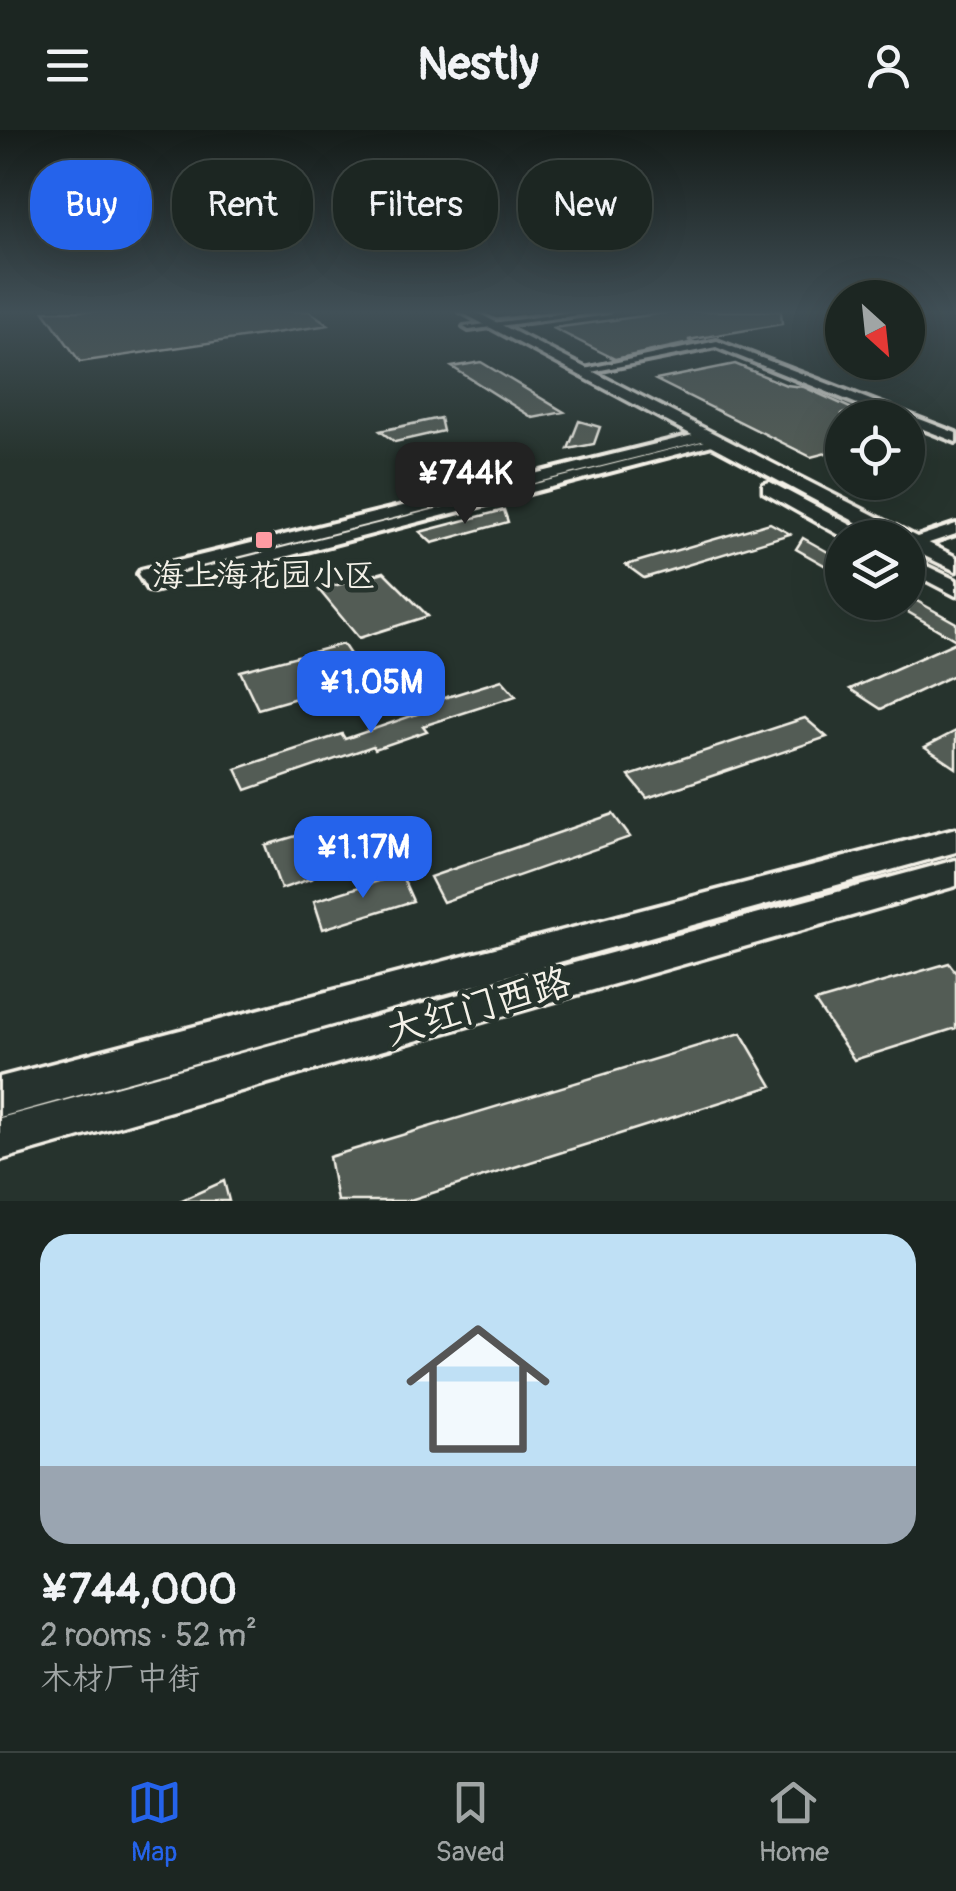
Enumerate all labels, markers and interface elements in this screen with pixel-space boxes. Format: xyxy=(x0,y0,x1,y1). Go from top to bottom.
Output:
text: Nestly xyxy=(418,37,538,93)
icon: menu xyxy=(40,38,95,93)
icon: person xyxy=(861,38,916,93)
chip: Buy xyxy=(30,160,152,250)
chip: Rent xyxy=(172,160,313,250)
chip: Filters xyxy=(333,160,498,250)
chip: New xyxy=(518,160,652,250)
north arrow xyxy=(825,280,925,380)
map controls xyxy=(825,280,925,620)
button: locate xyxy=(825,400,925,500)
pin: ¥744K xyxy=(395,442,535,527)
text: ¥744K xyxy=(417,454,513,494)
button: layers xyxy=(825,520,925,620)
marker: 海上海花园小区 xyxy=(253,529,275,551)
place label: 海上海花园小区 xyxy=(152,556,376,596)
pin: ¥1.05M xyxy=(290,651,452,736)
text: ¥1.05M xyxy=(319,663,423,703)
pin: ¥1.17M xyxy=(282,816,444,901)
text: ¥1.17M xyxy=(316,828,410,868)
street label: 大红门西路 xyxy=(380,958,576,1056)
icon: home xyxy=(388,1299,568,1479)
text: ¥744,000 xyxy=(40,1564,237,1616)
text: 2 rooms · 52 m² xyxy=(40,1616,257,1656)
text: 木材厂中街 xyxy=(40,1659,200,1699)
tab: Map xyxy=(127,1775,182,1870)
tab: Saved xyxy=(435,1775,505,1870)
tab: Home xyxy=(759,1775,829,1870)

